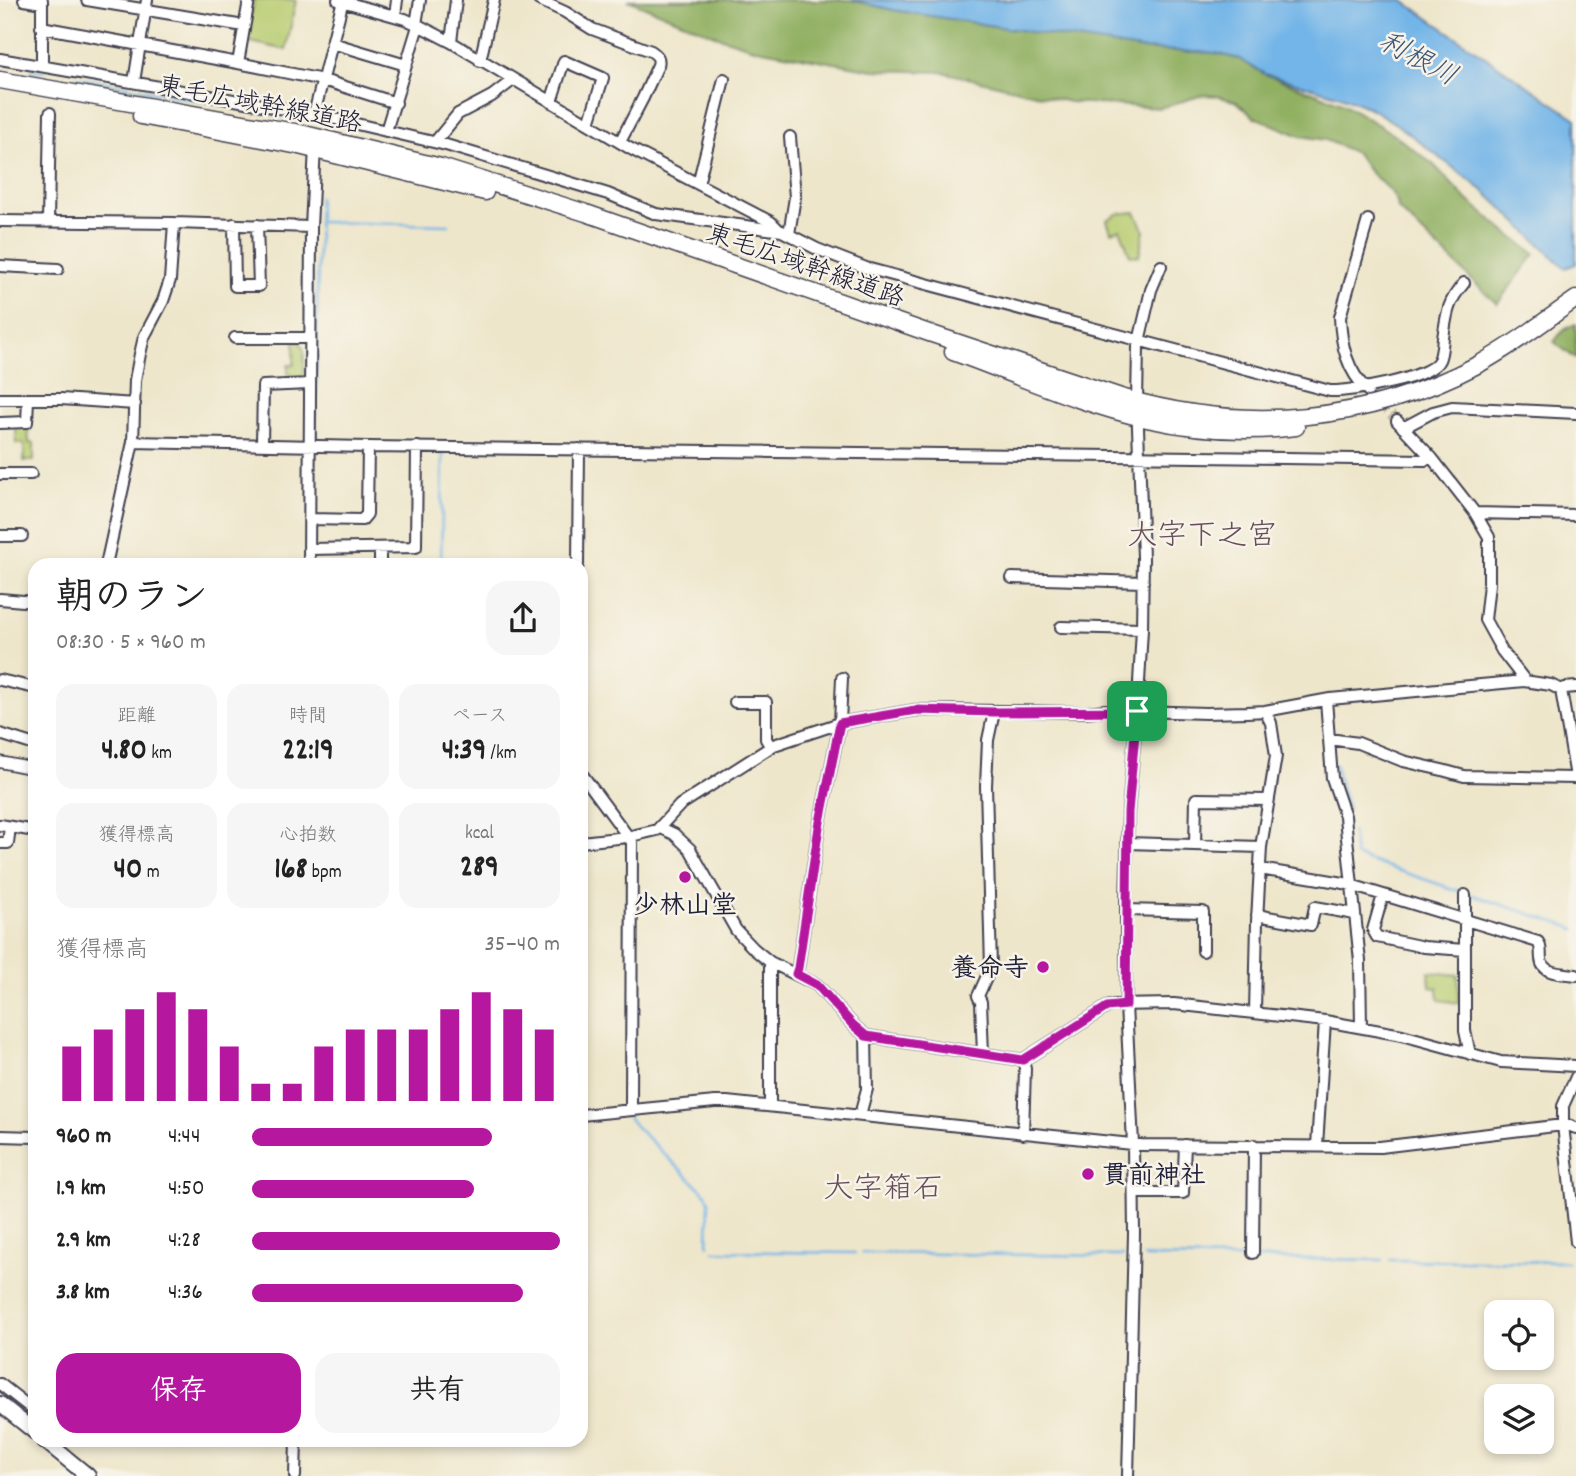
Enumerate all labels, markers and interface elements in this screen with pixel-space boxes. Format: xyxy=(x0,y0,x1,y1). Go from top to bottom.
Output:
water label: 利根川 xyxy=(1370,24,1463,99)
street label: 東毛広域幹線道路 xyxy=(154,68,365,144)
street label: 東毛広域幹線道路 xyxy=(700,216,909,319)
district label: 大字下之宮 xyxy=(1127,517,1277,560)
text: 朝のラン xyxy=(56,573,208,628)
button: share xyxy=(486,581,560,655)
text: 08:30 · 5 × 960 m xyxy=(56,627,206,660)
pin xyxy=(1107,681,1167,741)
icon: arrive xyxy=(1118,692,1156,730)
text: 距離 xyxy=(118,704,156,731)
text: 時間 xyxy=(289,704,327,731)
text: ペース xyxy=(451,704,507,731)
text: 4.80 xyxy=(101,731,147,774)
text: 22:19 xyxy=(282,731,334,774)
text: 4:39 xyxy=(442,731,486,774)
text: km xyxy=(147,741,172,768)
text: /km xyxy=(486,741,517,768)
text: kcal xyxy=(465,821,494,848)
text: 獲得標高 xyxy=(99,823,175,850)
text: 心拍数 xyxy=(279,823,337,850)
text: 289 xyxy=(460,848,499,891)
text: 40 xyxy=(114,850,142,893)
text: 168 xyxy=(274,850,307,893)
text: m xyxy=(142,860,160,887)
text: bpm xyxy=(307,860,342,887)
marker: 少林山堂 xyxy=(677,869,693,885)
place label: 少林山堂 xyxy=(633,889,737,926)
text: 35–40 m xyxy=(485,929,560,962)
text: 獲得標高 xyxy=(56,935,148,968)
place label: 養命寺 xyxy=(951,952,1029,989)
marker: 養命寺 xyxy=(1035,959,1051,975)
text: 960 m xyxy=(56,1121,111,1154)
text: 4:44 xyxy=(168,1121,200,1154)
place label: 貫前神社 xyxy=(1102,1159,1206,1196)
marker: 貫前神社 xyxy=(1080,1166,1096,1182)
district label: 大字箱石 xyxy=(823,1170,943,1213)
text: 1.9 km xyxy=(56,1173,106,1206)
text: 4:50 xyxy=(168,1173,205,1206)
text: 2.9 km xyxy=(56,1225,111,1258)
text: 4:28 xyxy=(168,1225,201,1258)
text: 3.8 km xyxy=(56,1277,110,1310)
text: 4:36 xyxy=(168,1277,203,1310)
map controls xyxy=(1484,1300,1554,1454)
button: locate xyxy=(1484,1300,1554,1370)
button: 保存 xyxy=(56,1353,301,1433)
button: 共有 xyxy=(315,1353,560,1433)
button: layers xyxy=(1484,1384,1554,1454)

